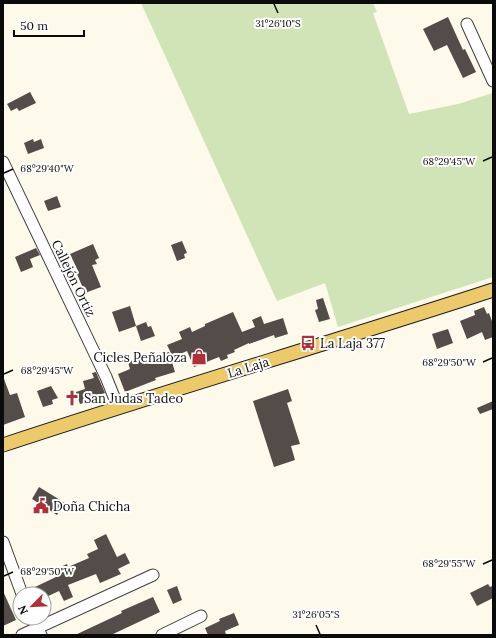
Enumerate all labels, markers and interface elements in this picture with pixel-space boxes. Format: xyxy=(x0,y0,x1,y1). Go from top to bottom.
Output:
scale bar xyxy=(14,12,84,38)
text: 31°26'10"S xyxy=(255,17,301,30)
text: 50 m xyxy=(20,18,48,33)
text: 68°29'45"W xyxy=(423,155,476,168)
text: 68°29'40"W xyxy=(20,162,75,175)
street label: Callejón Ortiz xyxy=(48,237,100,320)
bus stop icon: La Laja 377 xyxy=(299,334,317,352)
place label: La Laja 377 xyxy=(320,335,385,352)
shop icon: Cicles Peñaloza xyxy=(190,348,208,366)
place label: Cicles Peñaloza xyxy=(93,349,187,366)
street label: La Laja xyxy=(225,353,271,382)
text: 68°29'50"W xyxy=(422,356,477,369)
text: 68°29'45"W xyxy=(21,364,74,377)
church icon: San Judas Tadeo xyxy=(63,389,81,407)
place label: San Judas Tadeo xyxy=(84,390,183,407)
public building icon: Doña Chicha xyxy=(32,497,50,515)
place label: Doña Chicha xyxy=(53,498,131,515)
text: 68°29'55"W xyxy=(423,557,477,570)
text: 68°29'50"W xyxy=(20,565,75,578)
north arrow xyxy=(12,586,52,626)
text: N xyxy=(15,603,31,617)
text: 31°26'05"S xyxy=(292,608,340,621)

